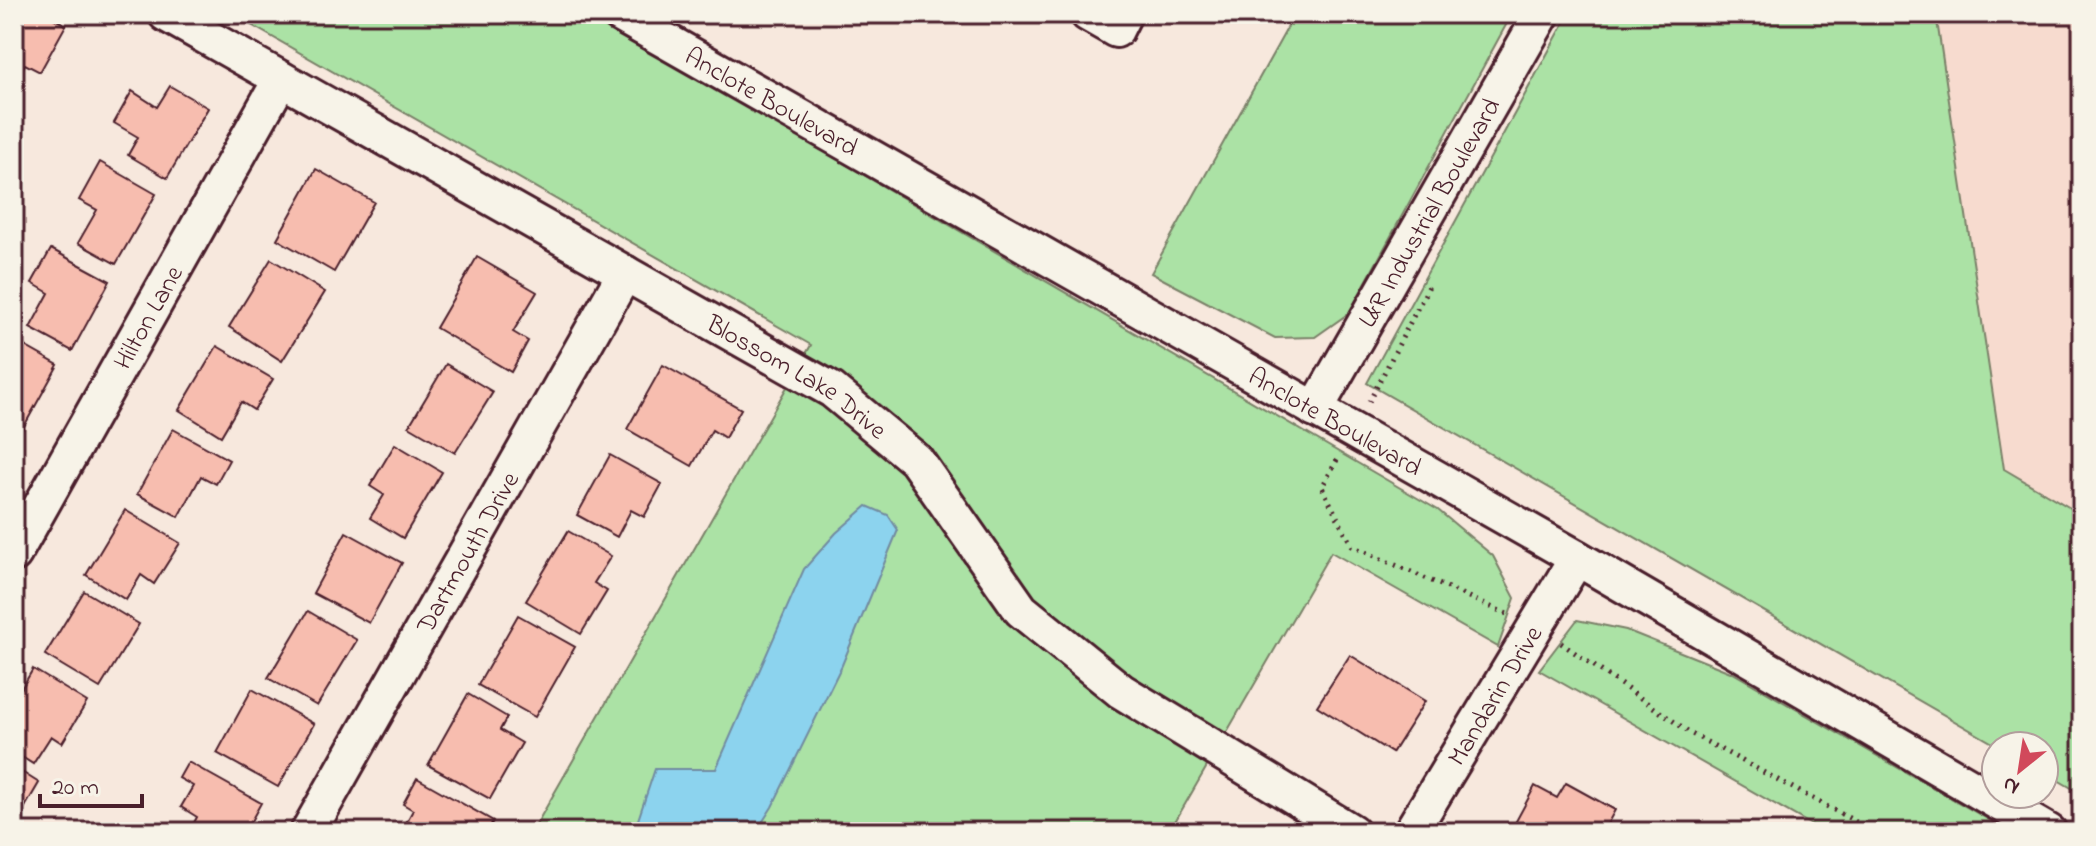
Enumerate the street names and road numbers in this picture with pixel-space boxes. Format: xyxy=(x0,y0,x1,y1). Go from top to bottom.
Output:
street label: Anclote Boulevard xyxy=(677,39,865,168)
street label: L&R Industrial Boulevard xyxy=(1350,92,1512,336)
street label: Hilton Lane xyxy=(105,259,195,377)
street label: Blossom Lake Drive xyxy=(698,306,894,450)
street label: Anclote Boulevard xyxy=(1240,359,1428,488)
street label: Dartmouth Drive xyxy=(408,465,531,642)
street label: Mandarin Drive xyxy=(1439,619,1554,774)

